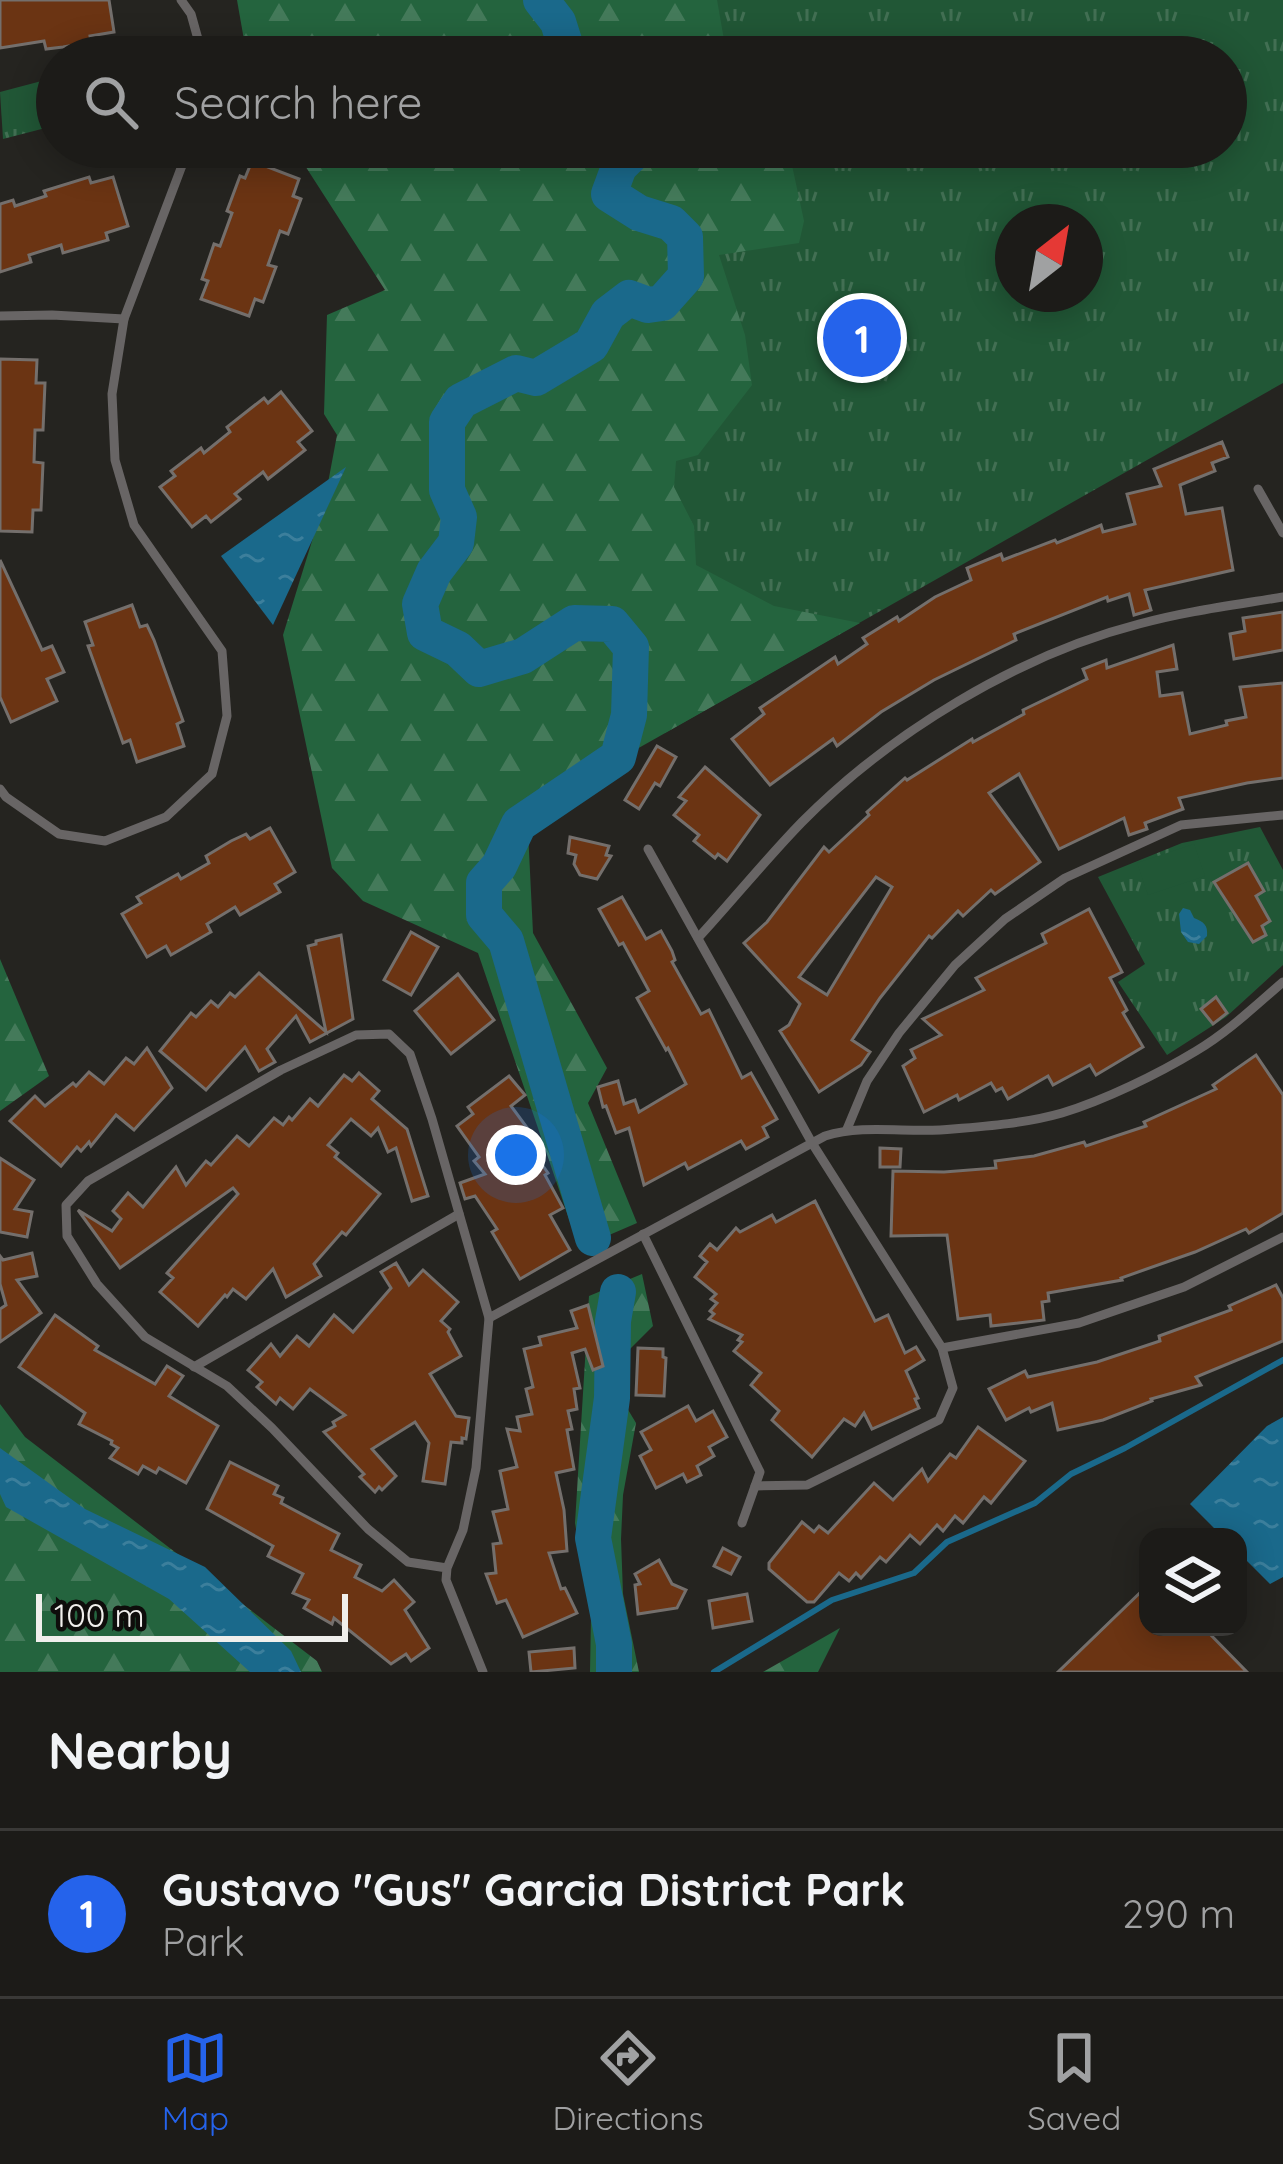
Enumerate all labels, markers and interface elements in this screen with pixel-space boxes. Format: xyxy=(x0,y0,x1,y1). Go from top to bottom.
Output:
search box xyxy=(36,36,1247,168)
icon: search xyxy=(78,69,144,135)
text: Search here xyxy=(174,74,422,130)
north arrow xyxy=(995,204,1103,312)
pin: 1 xyxy=(823,293,901,383)
your location xyxy=(486,1125,546,1185)
map controls xyxy=(1139,1528,1247,1636)
button: layers xyxy=(1139,1528,1247,1636)
scale bar xyxy=(36,1588,348,1641)
text: 100 m xyxy=(54,1594,145,1635)
text: Nearby xyxy=(48,1718,232,1782)
text: Gustavo "Gus" Garcia District Park xyxy=(162,1861,905,1917)
text: 1 xyxy=(79,1889,95,1938)
text: 290 m xyxy=(1122,1889,1235,1938)
text: Park xyxy=(162,1917,245,1966)
tab: Map xyxy=(162,2025,229,2138)
tab: Directions xyxy=(552,2025,704,2138)
tab: Saved xyxy=(1027,2025,1121,2138)

